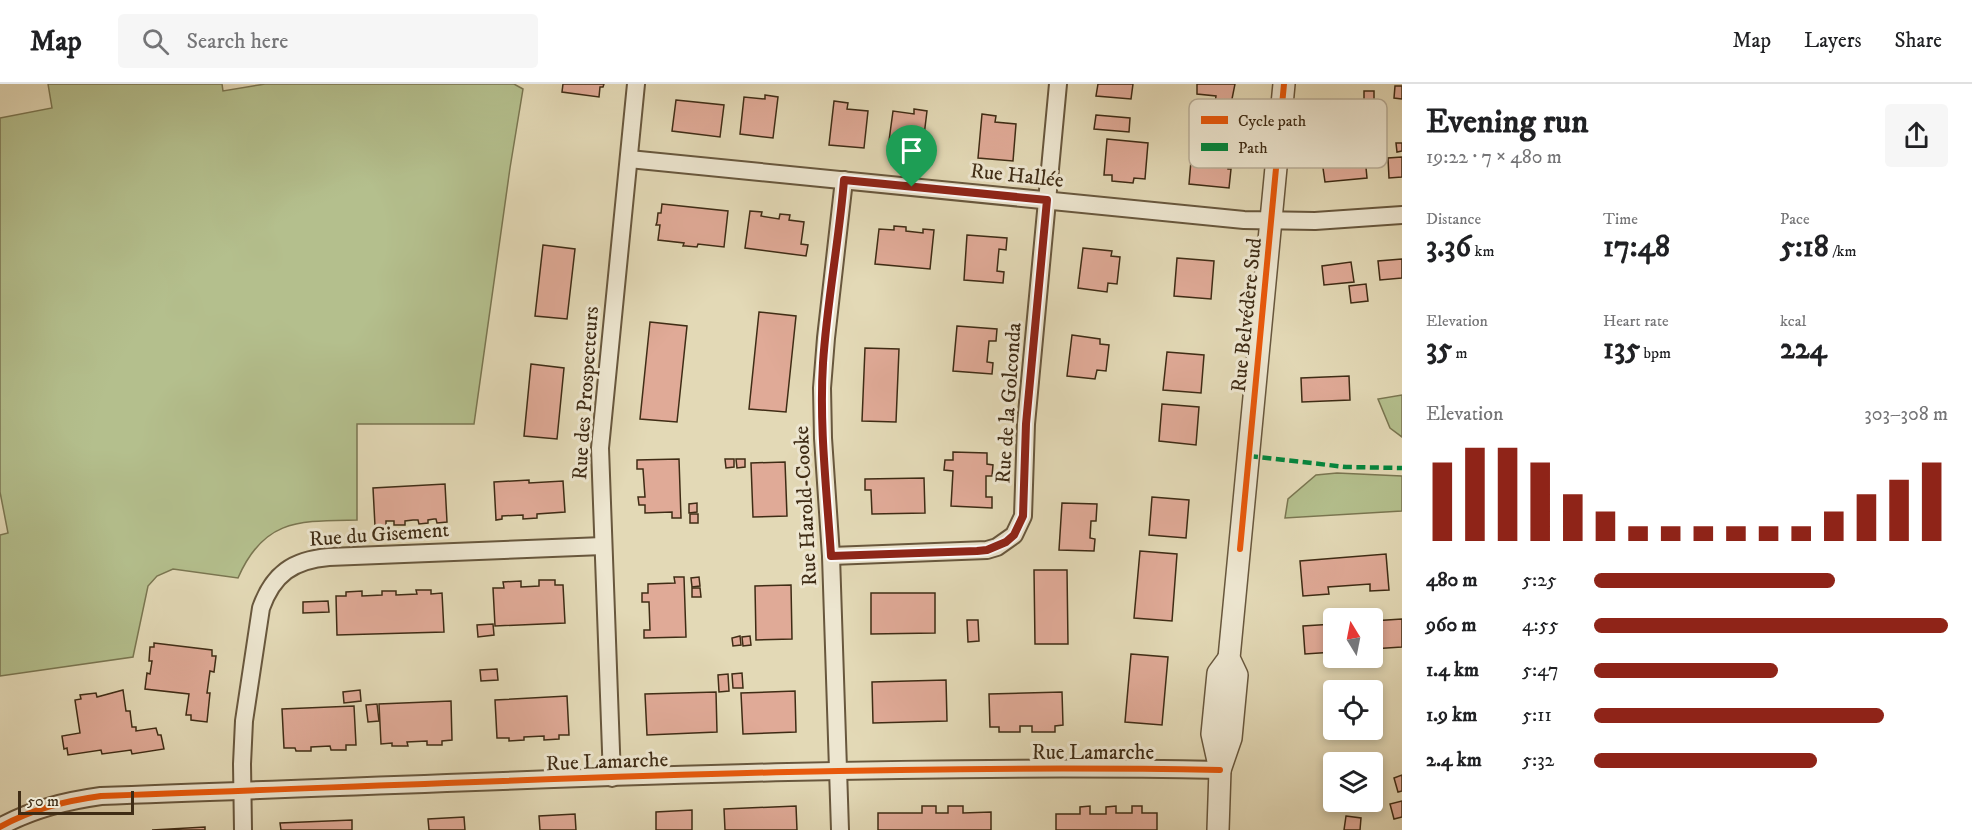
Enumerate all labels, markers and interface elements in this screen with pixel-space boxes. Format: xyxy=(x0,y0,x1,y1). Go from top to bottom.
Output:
search box xyxy=(118,14,538,68)
text: Map xyxy=(30,24,82,59)
icon: search xyxy=(139,25,172,58)
text: Search here xyxy=(187,28,288,55)
text: Map xyxy=(1732,28,1771,54)
text: Layers xyxy=(1804,28,1862,54)
text: Share xyxy=(1895,28,1942,54)
legend xyxy=(1189,99,1387,168)
text: Evening run xyxy=(1426,102,1588,143)
button: share xyxy=(1885,104,1948,167)
text: Cycle path xyxy=(1238,111,1307,131)
pin xyxy=(886,125,937,187)
icon: arrive xyxy=(895,134,928,167)
text: Path xyxy=(1238,138,1268,158)
text: 19:22 · 7 × 480 m xyxy=(1426,145,1562,170)
street label: Rue Hallée xyxy=(969,158,1065,194)
text: Distance xyxy=(1426,209,1481,229)
text: Time xyxy=(1603,209,1638,229)
text: Pace xyxy=(1780,209,1810,229)
text: 3.36 xyxy=(1426,229,1471,266)
text: 17:48 xyxy=(1603,229,1670,266)
text: 5:18 xyxy=(1780,229,1829,266)
street label: Rue Belvédère Sud xyxy=(1226,236,1268,394)
text: km xyxy=(1471,241,1495,261)
text: /km xyxy=(1829,241,1857,261)
street label: Rue des Prospecteurs xyxy=(567,305,605,481)
text: Elevation xyxy=(1426,311,1488,331)
text: Heart rate xyxy=(1603,311,1669,331)
text: kcal xyxy=(1780,311,1806,331)
street label: Rue de la Golconda xyxy=(990,322,1028,484)
text: 35 xyxy=(1426,331,1452,368)
text: 135 xyxy=(1603,331,1640,368)
text: 224 xyxy=(1780,331,1827,368)
text: m xyxy=(1452,343,1468,363)
text: bpm xyxy=(1640,343,1671,363)
text: Elevation xyxy=(1426,402,1503,427)
text: 303–308 m xyxy=(1864,402,1948,427)
street label: Rue Harold-Cooke xyxy=(789,425,823,587)
street label: Rue du Gisement xyxy=(308,517,450,553)
text: 480 m xyxy=(1426,568,1478,593)
text: 5:25 xyxy=(1522,568,1557,593)
north arrow xyxy=(1323,608,1383,668)
map controls xyxy=(1323,608,1383,812)
text: 960 m xyxy=(1426,613,1476,638)
text: 4:55 xyxy=(1522,613,1559,638)
text: 1.4 km xyxy=(1426,658,1479,683)
text: 5:47 xyxy=(1522,658,1559,683)
button: locate xyxy=(1323,680,1383,740)
text: 1.9 km xyxy=(1426,703,1477,728)
text: 5:11 xyxy=(1522,703,1552,728)
street label: Rue Lamarche xyxy=(1032,740,1155,766)
street label: Rue Lamarche xyxy=(545,747,669,777)
text: 2.4 km xyxy=(1426,748,1482,773)
text: 5:32 xyxy=(1522,748,1554,773)
button: layers xyxy=(1323,752,1383,812)
scale bar xyxy=(18,788,134,816)
text: 50 m xyxy=(27,791,59,811)

